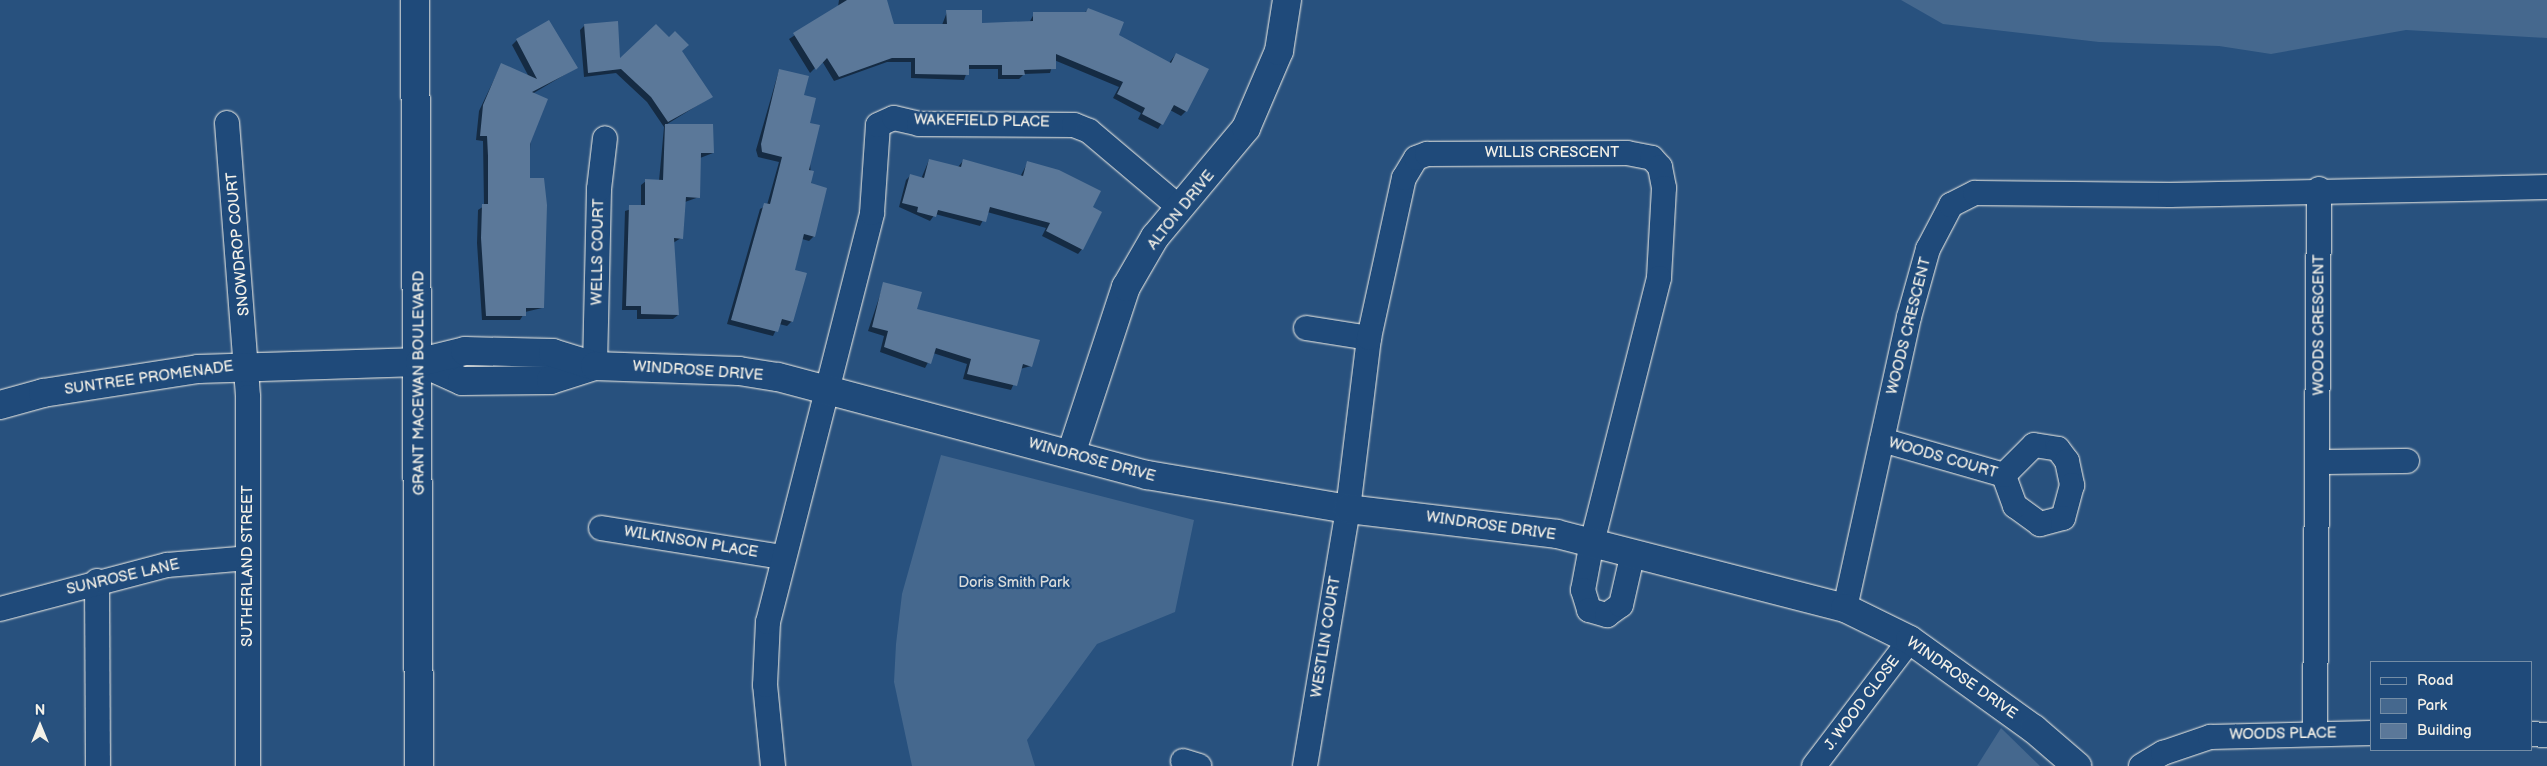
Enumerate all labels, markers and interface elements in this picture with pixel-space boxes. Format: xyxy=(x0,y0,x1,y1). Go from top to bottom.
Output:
street label: WAKEFIELD PLACE xyxy=(914,111,1050,131)
street label: WILLIS CRESCENT xyxy=(1485,144,1619,162)
street label: ALTON DRIVE xyxy=(1144,167,1218,253)
street label: SNOWDROP COURT xyxy=(223,171,253,317)
street label: WELLS COURT xyxy=(588,199,608,305)
street label: WOODS CRESCENT xyxy=(1883,255,1935,397)
street label: WOODS CRESCENT xyxy=(2310,255,2328,395)
street label: GRANT MACEWAN BOULEVARD xyxy=(410,271,428,495)
street label: SUNTREE PROMENADE xyxy=(63,357,235,399)
street label: WINDROSE DRIVE xyxy=(632,357,764,385)
street label: WINDROSE DRIVE xyxy=(1026,434,1158,486)
street label: WOODS COURT xyxy=(1886,434,2000,482)
street label: SUTHERLAND STREET xyxy=(239,485,257,647)
street label: WINDROSE DRIVE xyxy=(1425,508,1557,544)
street label: WILKINSON PLACE xyxy=(623,522,759,562)
street label: SUNROSE LANE xyxy=(65,555,181,599)
park label: Doris Smith Park xyxy=(958,574,1070,592)
street label: WESTLIN COURT xyxy=(1308,575,1344,699)
street label: WINDROSE DRIVE xyxy=(1903,633,2021,723)
street label: J. WOOD CLOSE xyxy=(1820,652,1904,754)
legend xyxy=(2370,661,2532,751)
text: Road xyxy=(2417,671,2453,690)
text: Park xyxy=(2417,696,2447,715)
north arrow xyxy=(15,701,65,751)
text: N xyxy=(35,702,45,719)
text: Building xyxy=(2417,721,2472,740)
street label: WOODS PLACE xyxy=(2229,724,2337,744)

